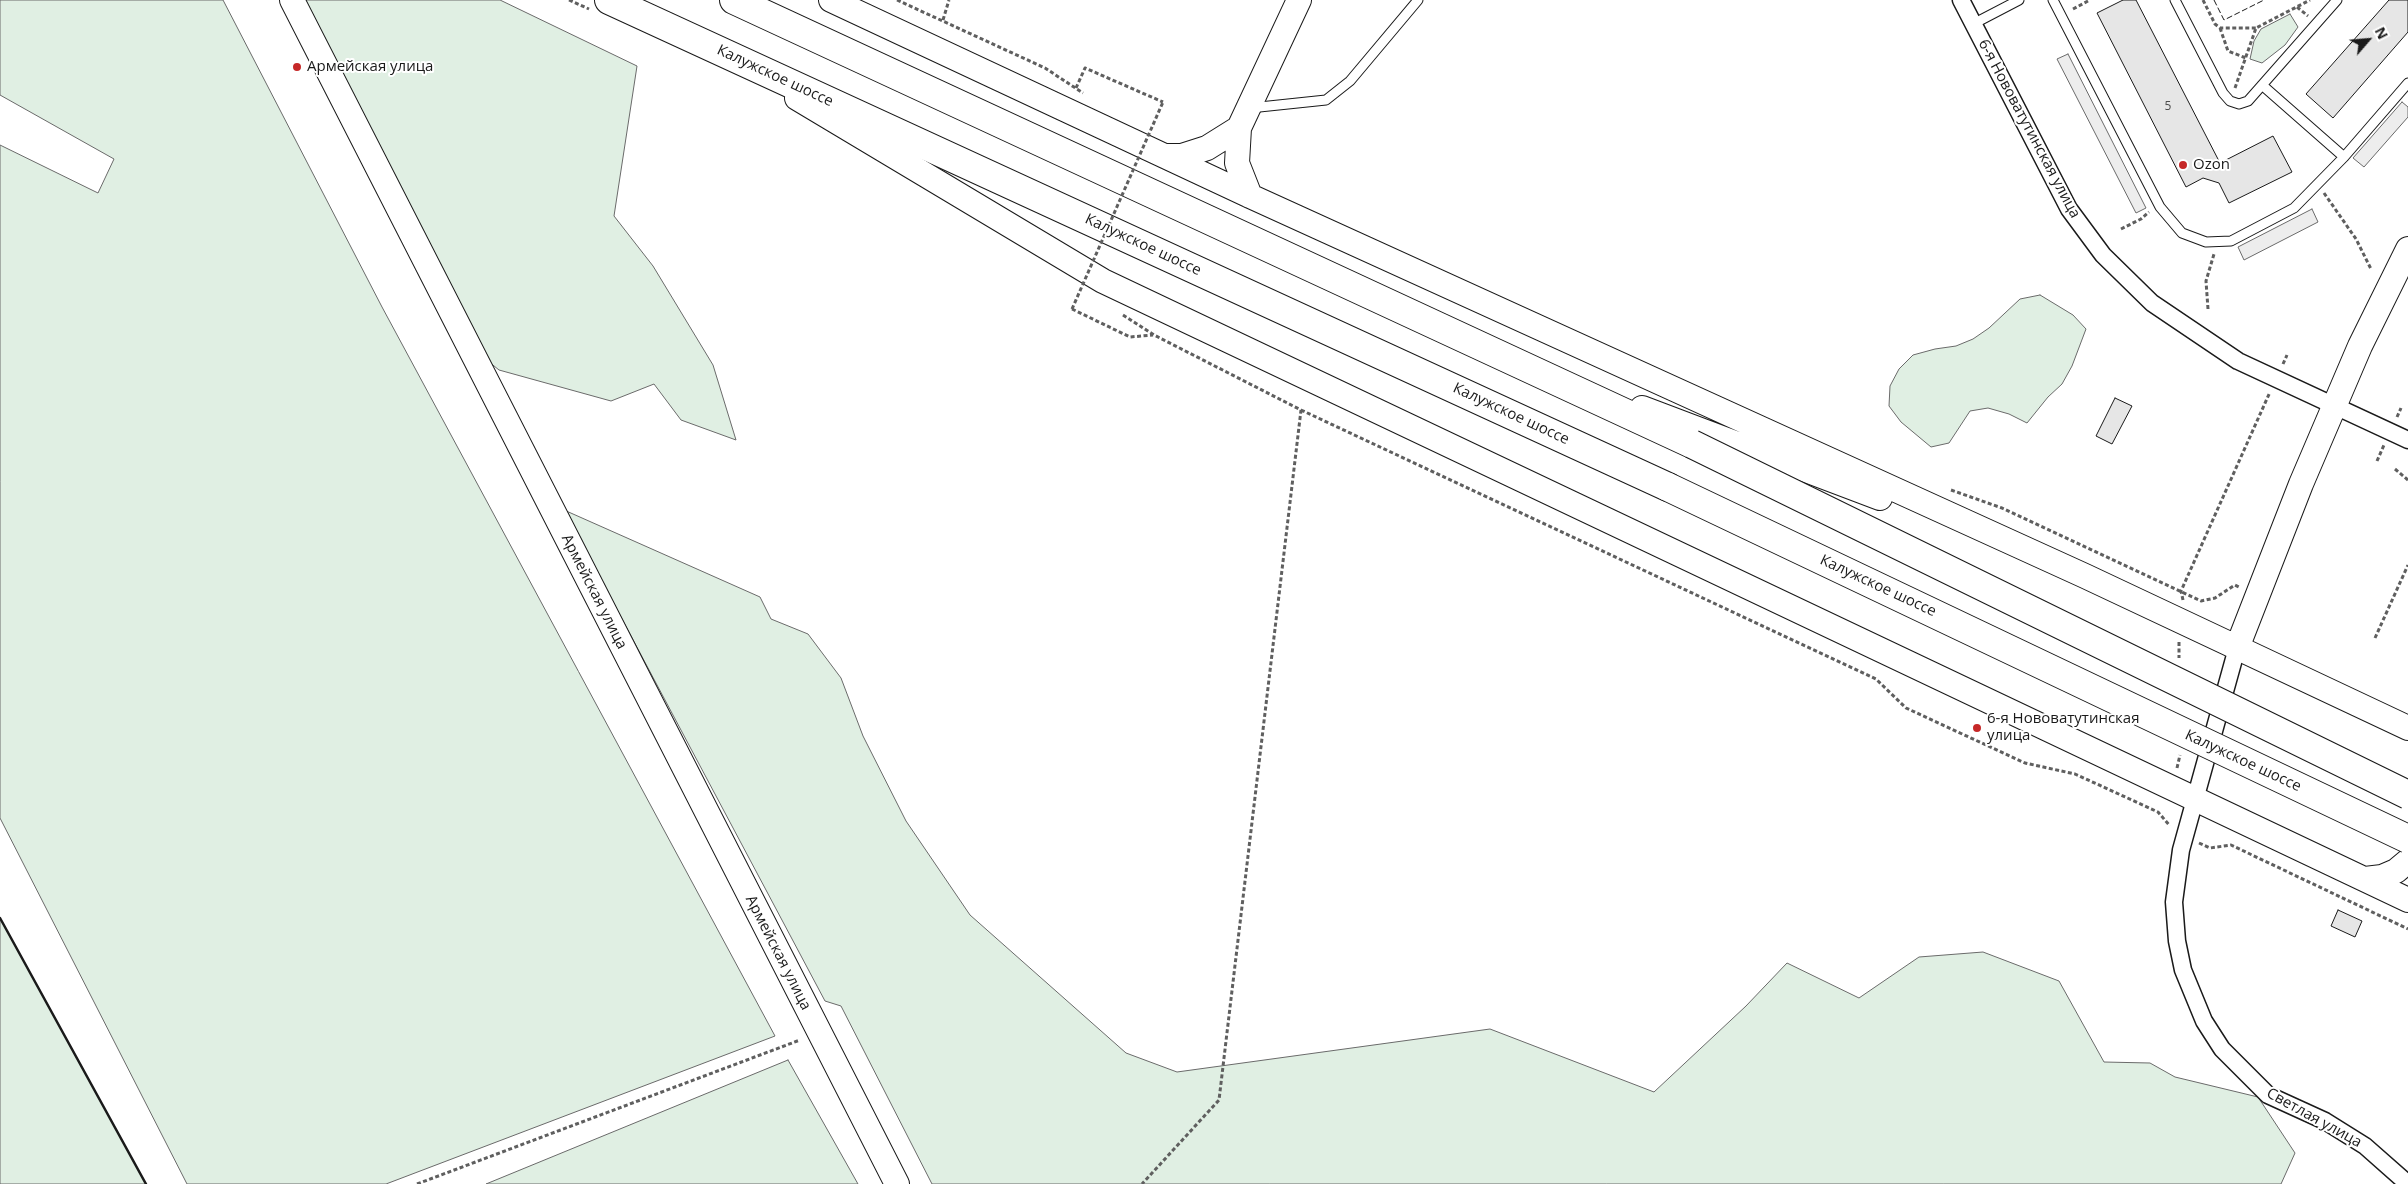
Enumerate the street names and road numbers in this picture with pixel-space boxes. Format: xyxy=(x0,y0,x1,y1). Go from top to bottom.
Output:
street label: 6-я Нововатутинская улица xyxy=(1974,37,2084,221)
street label: Калужское шоссе xyxy=(714,41,836,111)
street label: Калужское шоссе xyxy=(1082,210,1204,280)
street label: Калужское шоссе xyxy=(1450,379,1572,449)
street label: Армейская улица xyxy=(557,532,631,652)
street label: Калужское шоссе xyxy=(1817,551,1939,621)
street label: Калужское шоссе xyxy=(2182,726,2304,796)
street label: Армейская улица xyxy=(741,893,815,1013)
street label: Светлая улица xyxy=(2263,1084,2365,1152)

